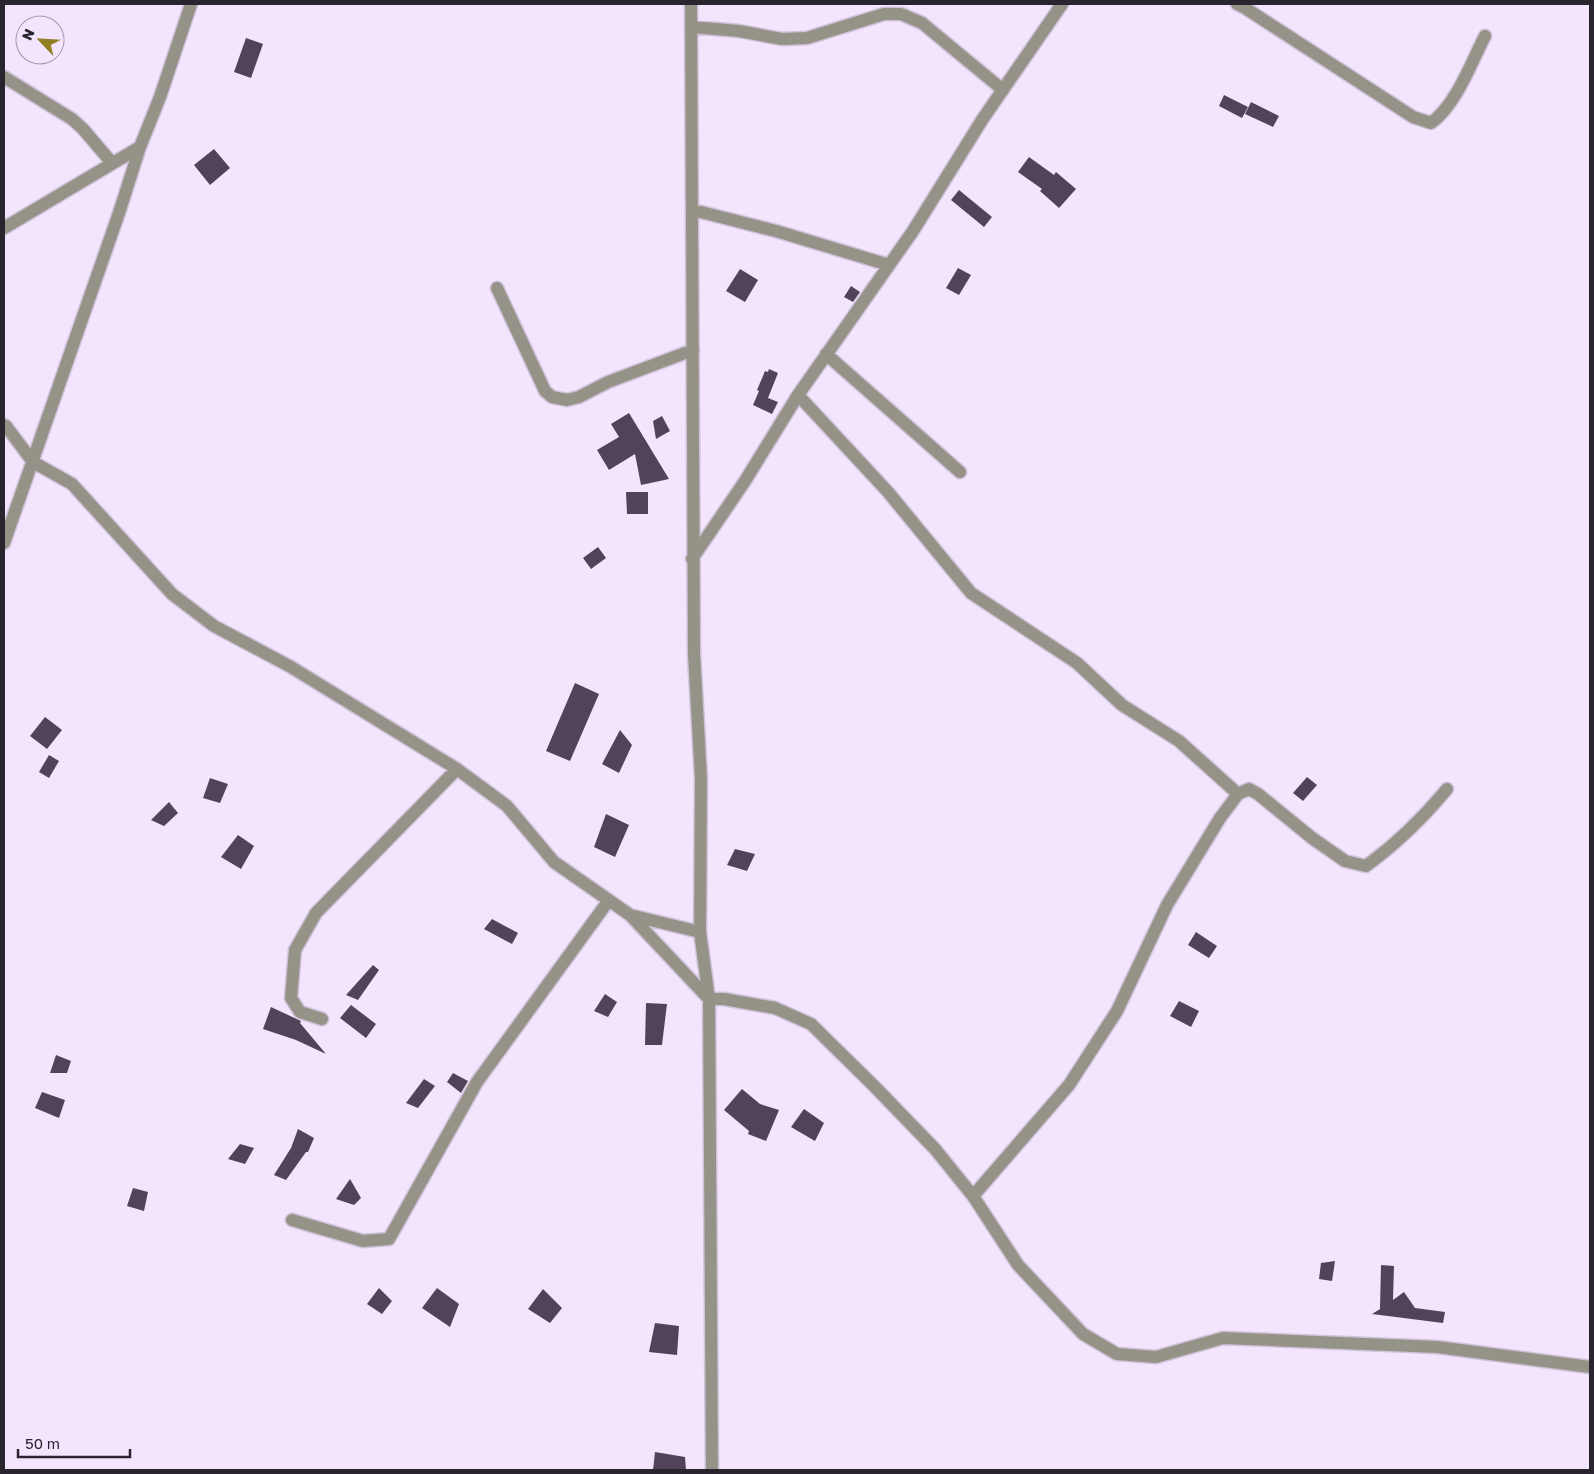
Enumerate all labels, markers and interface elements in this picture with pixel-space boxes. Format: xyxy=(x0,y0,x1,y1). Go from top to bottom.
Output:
north arrow xyxy=(15,15,65,65)
text: N xyxy=(18,26,38,43)
scale bar xyxy=(18,1426,130,1458)
text: 50 m xyxy=(25,1434,60,1452)

